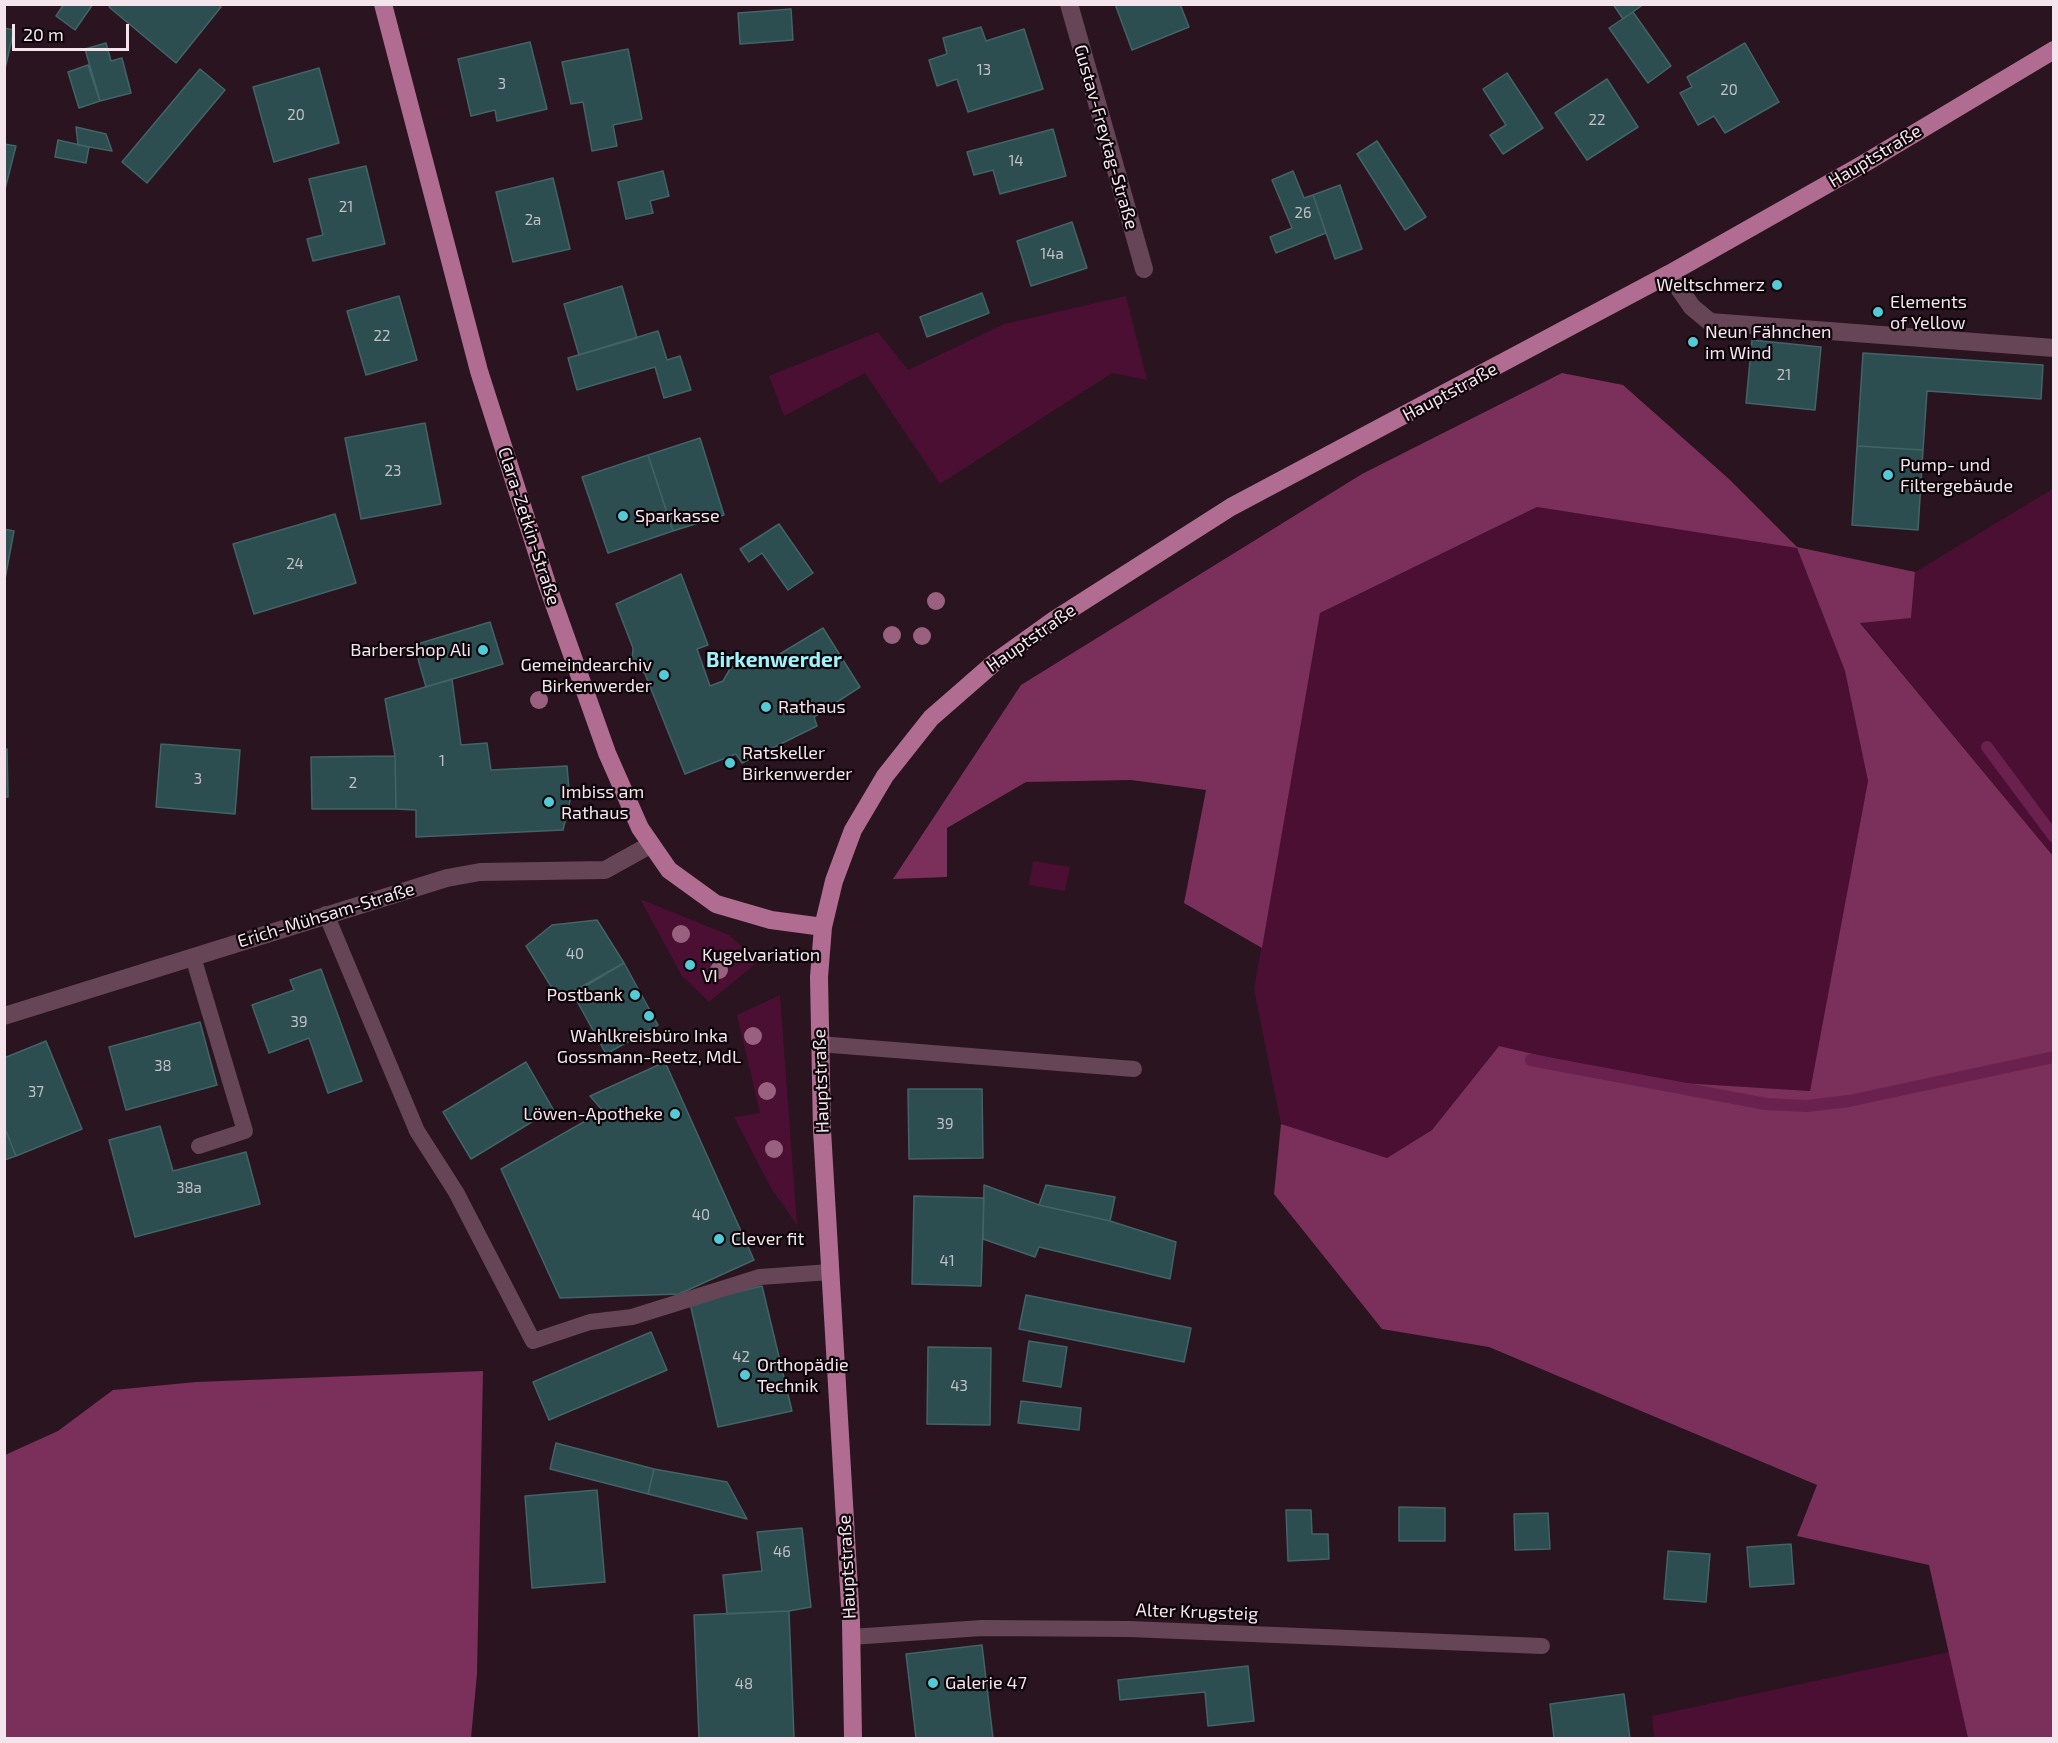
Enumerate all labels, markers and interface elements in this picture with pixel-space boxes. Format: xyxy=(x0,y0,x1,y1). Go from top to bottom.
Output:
scale bar xyxy=(15,12,132,50)
text: 20 m xyxy=(23,23,64,45)
street label: Gustav-Freytag-Straße xyxy=(1069,42,1143,232)
house number: 13 xyxy=(977,61,991,79)
house number: 3 xyxy=(498,75,506,93)
house number: 20 xyxy=(1720,81,1738,99)
house number: 20 xyxy=(287,106,305,124)
house number: 22 xyxy=(1589,111,1605,129)
street label: Hauptstraße xyxy=(1825,120,1925,192)
house number: 14 xyxy=(1008,152,1024,170)
house number: 21 xyxy=(339,198,353,216)
house number: 26 xyxy=(1294,204,1312,222)
house number: 2a xyxy=(525,211,541,229)
house number: 14a xyxy=(1040,245,1064,263)
place label: Weltschmerz xyxy=(1656,274,1765,296)
marker: Weltschmerz xyxy=(1770,278,1784,292)
place label: Elements of Yellow xyxy=(1890,291,1967,334)
marker: Elements of Yellow xyxy=(1871,305,1885,319)
place label: Neun Fähnchen im Wind xyxy=(1705,321,1832,364)
house number: 22 xyxy=(374,327,390,345)
marker: Neun Fähnchen im Wind xyxy=(1686,335,1700,349)
street label: Hauptstraße xyxy=(1399,358,1501,426)
house number: 21 xyxy=(1777,366,1791,384)
street label: Clara-Zetkin-Straße xyxy=(493,444,565,608)
place label: Pump- und Filtergebäude xyxy=(1900,454,2013,496)
house number: 23 xyxy=(385,462,401,480)
marker: Pump- und Filtergebäude xyxy=(1881,468,1895,482)
place label: Sparkasse xyxy=(635,505,720,527)
marker: Sparkasse xyxy=(616,509,630,523)
house number: 24 xyxy=(286,555,304,573)
street label: Hauptstraße xyxy=(982,599,1080,677)
place label: Barbershop Ali xyxy=(350,639,471,661)
marker: Barbershop Ali xyxy=(476,643,490,657)
district label: Birkenwerder xyxy=(706,647,842,673)
place label: Gemeindearchiv Birkenwerder xyxy=(521,654,652,696)
marker: Gemeindearchiv Birkenwerder xyxy=(657,668,671,682)
place label: Rathaus xyxy=(778,696,846,718)
marker: Rathaus xyxy=(759,700,773,714)
place label: Ratskeller Birkenwerder xyxy=(742,742,853,784)
house number: 1 xyxy=(439,752,445,770)
marker: Ratskeller Birkenwerder xyxy=(723,756,737,770)
house number: 3 xyxy=(194,770,202,788)
house number: 2 xyxy=(349,774,357,792)
place label: Imbiss am Rathaus xyxy=(561,781,644,824)
marker: Imbiss am Rathaus xyxy=(542,795,556,809)
street label: Erich-Mühsam-Straße xyxy=(235,878,417,952)
place label: Kugelvariation VI xyxy=(702,944,820,986)
house number: 40 xyxy=(566,945,584,963)
marker: Kugelvariation VI xyxy=(683,958,697,972)
place label: Postbank xyxy=(547,984,623,1006)
marker: Postbank xyxy=(628,988,642,1002)
marker: Wahlkreisbüro Inka Gossmann-Reetz, MdL xyxy=(642,1009,656,1023)
house number: 39 xyxy=(291,1013,307,1031)
place label: Wahlkreisbüro Inka Gossmann-Reetz, MdL xyxy=(557,1025,741,1068)
street label: Hauptstraße xyxy=(808,1028,834,1134)
house number: 38 xyxy=(154,1057,172,1075)
house number: 37 xyxy=(28,1083,44,1101)
place label: Löwen-Apotheke xyxy=(523,1103,663,1125)
marker: Löwen-Apotheke xyxy=(668,1107,682,1121)
house number: 39 xyxy=(937,1115,953,1133)
house number: 38a xyxy=(176,1179,202,1197)
house number: 40 xyxy=(692,1206,710,1224)
place label: Clever fit xyxy=(731,1228,804,1250)
marker: Clever fit xyxy=(712,1232,726,1246)
house number: 41 xyxy=(939,1252,955,1270)
house number: 42 xyxy=(732,1348,750,1366)
place label: Orthopädie Technik xyxy=(757,1354,849,1396)
marker: Orthopädie Technik xyxy=(738,1368,752,1382)
house number: 43 xyxy=(950,1377,968,1395)
street label: Hauptstraße xyxy=(833,1514,861,1620)
house number: 46 xyxy=(773,1543,791,1561)
street label: Alter Krugsteig xyxy=(1135,1599,1259,1625)
place label: Galerie 47 xyxy=(945,1672,1027,1694)
house number: 48 xyxy=(735,1675,753,1693)
marker: Galerie 47 xyxy=(926,1676,940,1690)

